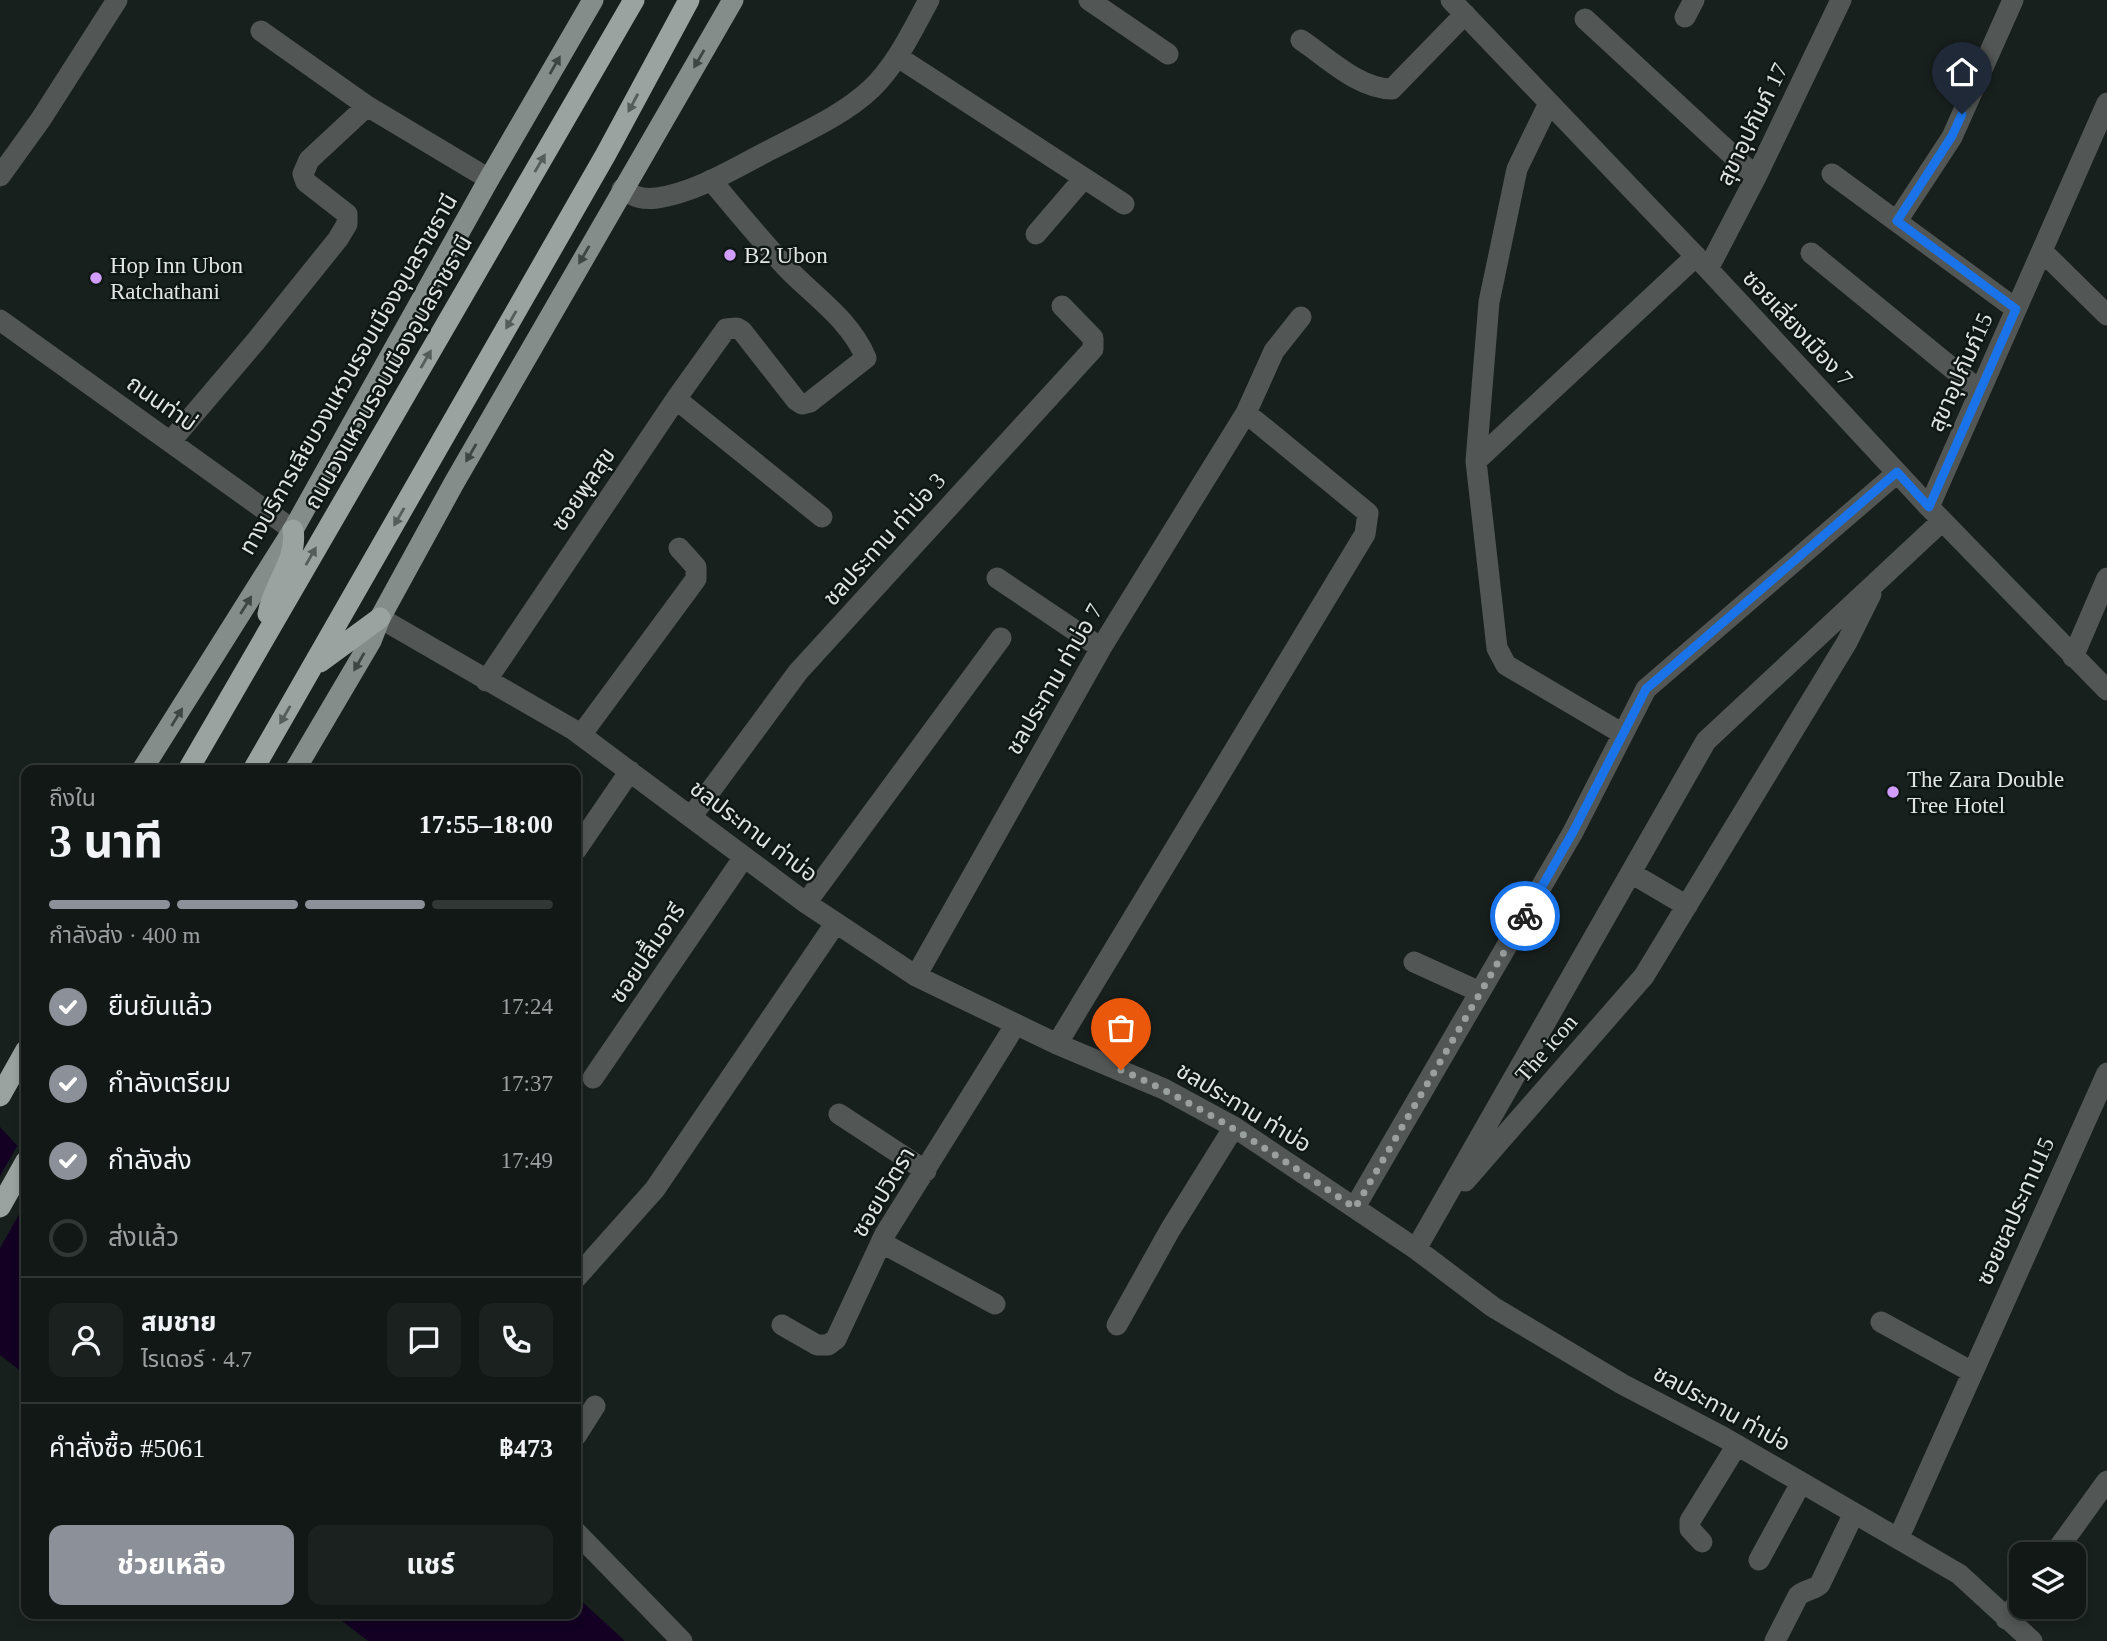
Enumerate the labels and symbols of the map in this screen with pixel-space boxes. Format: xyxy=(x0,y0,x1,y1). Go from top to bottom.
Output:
pin xyxy=(1932,42,1992,114)
one-way arrow xyxy=(693,49,705,69)
one-way arrow xyxy=(549,56,561,75)
street label: สุขาอุปกัมภ์ 17 xyxy=(1712,59,1794,190)
one-way arrow xyxy=(627,93,639,113)
one-way arrow xyxy=(534,153,546,172)
street label: ทางบริการเลียบวงแหวนรอบเมืองอุบลราชธานี xyxy=(235,189,463,560)
street label: ถนนวงแหวนรอบเมืองอุบลราชธานี xyxy=(300,231,478,514)
place label: B2 Ubon xyxy=(744,243,828,268)
one-way arrow xyxy=(578,246,590,265)
marker: B2 Ubon xyxy=(722,247,738,263)
place label: Hop Inn Ubon Ratchathani xyxy=(110,253,243,304)
street label: ซอยเลี่ยงเมือง 7 xyxy=(1738,263,1861,391)
marker: Hop Inn Ubon Ratchathani xyxy=(88,270,104,286)
street label: สุขาอุปกัมภ์15 xyxy=(1923,309,1999,436)
one-way arrow xyxy=(505,310,517,329)
one-way arrow xyxy=(419,350,432,369)
street label: ถนนท่าบ่ xyxy=(122,370,201,436)
one-way arrow xyxy=(465,443,477,462)
street label: ซอยพูลสุข xyxy=(547,443,622,537)
street label: ชลประทาน ท่าบ่อ 3 xyxy=(818,468,950,611)
one-way arrow xyxy=(393,508,405,527)
one-way arrow xyxy=(305,547,318,566)
one-way arrow xyxy=(240,596,253,615)
street label: ชลประทาน ท่าบ่อ 7 xyxy=(1001,600,1108,759)
one-way arrow xyxy=(353,652,365,672)
one-way arrow xyxy=(279,705,291,724)
one-way arrow xyxy=(170,708,183,727)
place label: The Zara Double Tree Hotel xyxy=(1907,767,2064,818)
street label: ชลประทาน ท่าบ่อ xyxy=(685,776,822,887)
marker: The Zara Double Tree Hotel xyxy=(1885,784,1901,800)
courier xyxy=(1490,881,1560,951)
street label: ซอยปลื้มอารี xyxy=(602,897,690,1008)
pin xyxy=(1091,998,1151,1070)
street label: The icon xyxy=(1510,1009,1583,1087)
street label: ชลประทาน ท่าบ่อ xyxy=(1172,1057,1315,1157)
street label: ซอยชลประทาน15 xyxy=(1972,1134,2059,1289)
street label: ซอยปวิตรา xyxy=(847,1143,920,1242)
street label: ชลประทาน ท่าบ่อ xyxy=(1649,1361,1794,1456)

